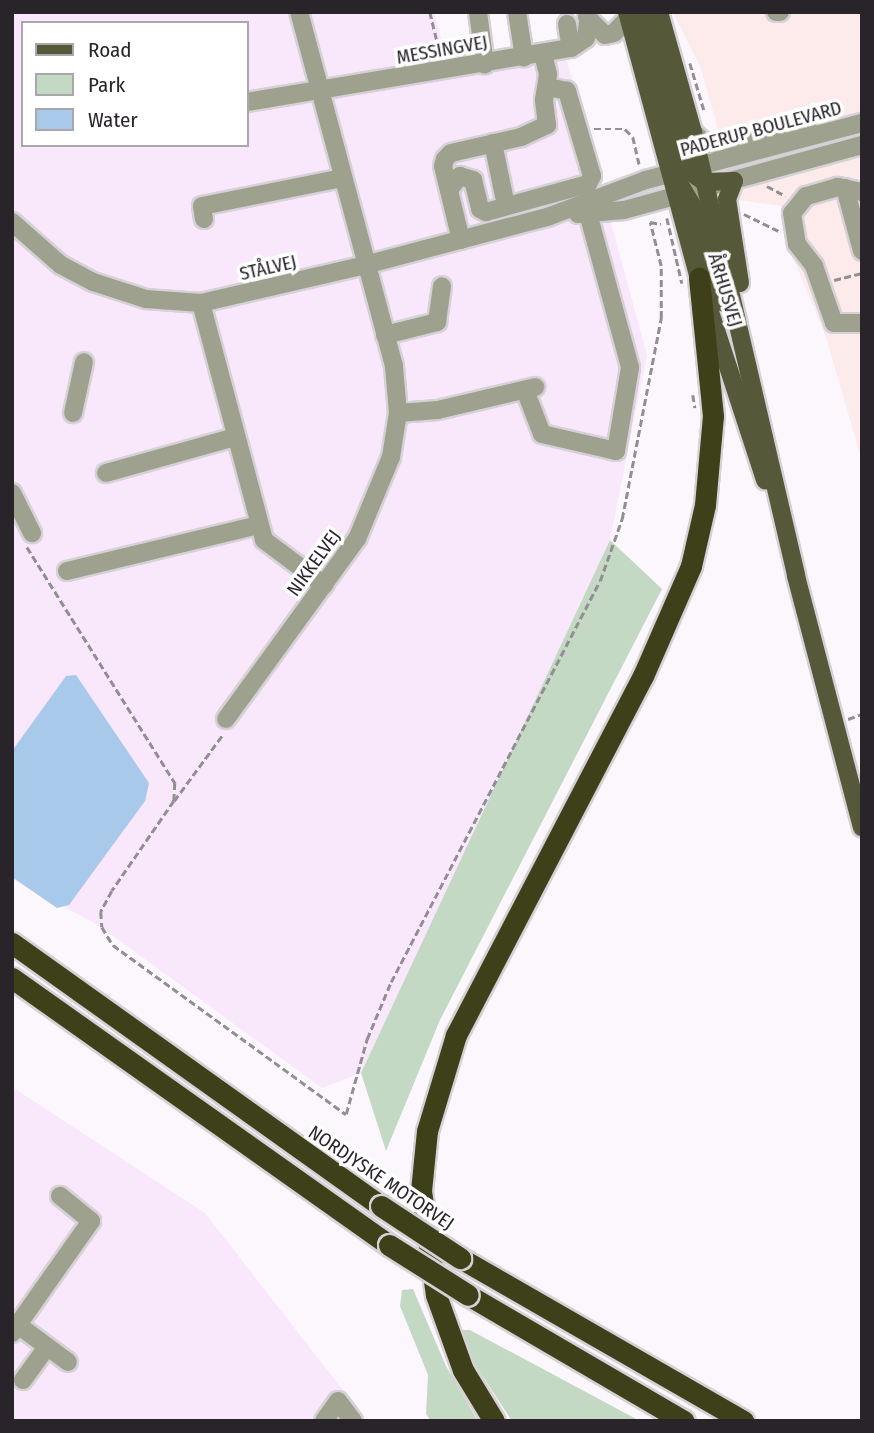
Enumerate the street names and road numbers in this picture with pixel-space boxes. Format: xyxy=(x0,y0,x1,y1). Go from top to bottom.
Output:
street label: MESSINGVEJ xyxy=(395,31,489,69)
street label: PADERUP BOULEVARD xyxy=(678,96,844,162)
street label: STÅLVEJ xyxy=(237,250,299,286)
street label: ÅRHUSVEJ xyxy=(703,251,747,329)
street label: NIKKELVEJ xyxy=(282,525,346,601)
street label: NORDJYSKE MOTORVEJ xyxy=(304,1121,458,1235)

